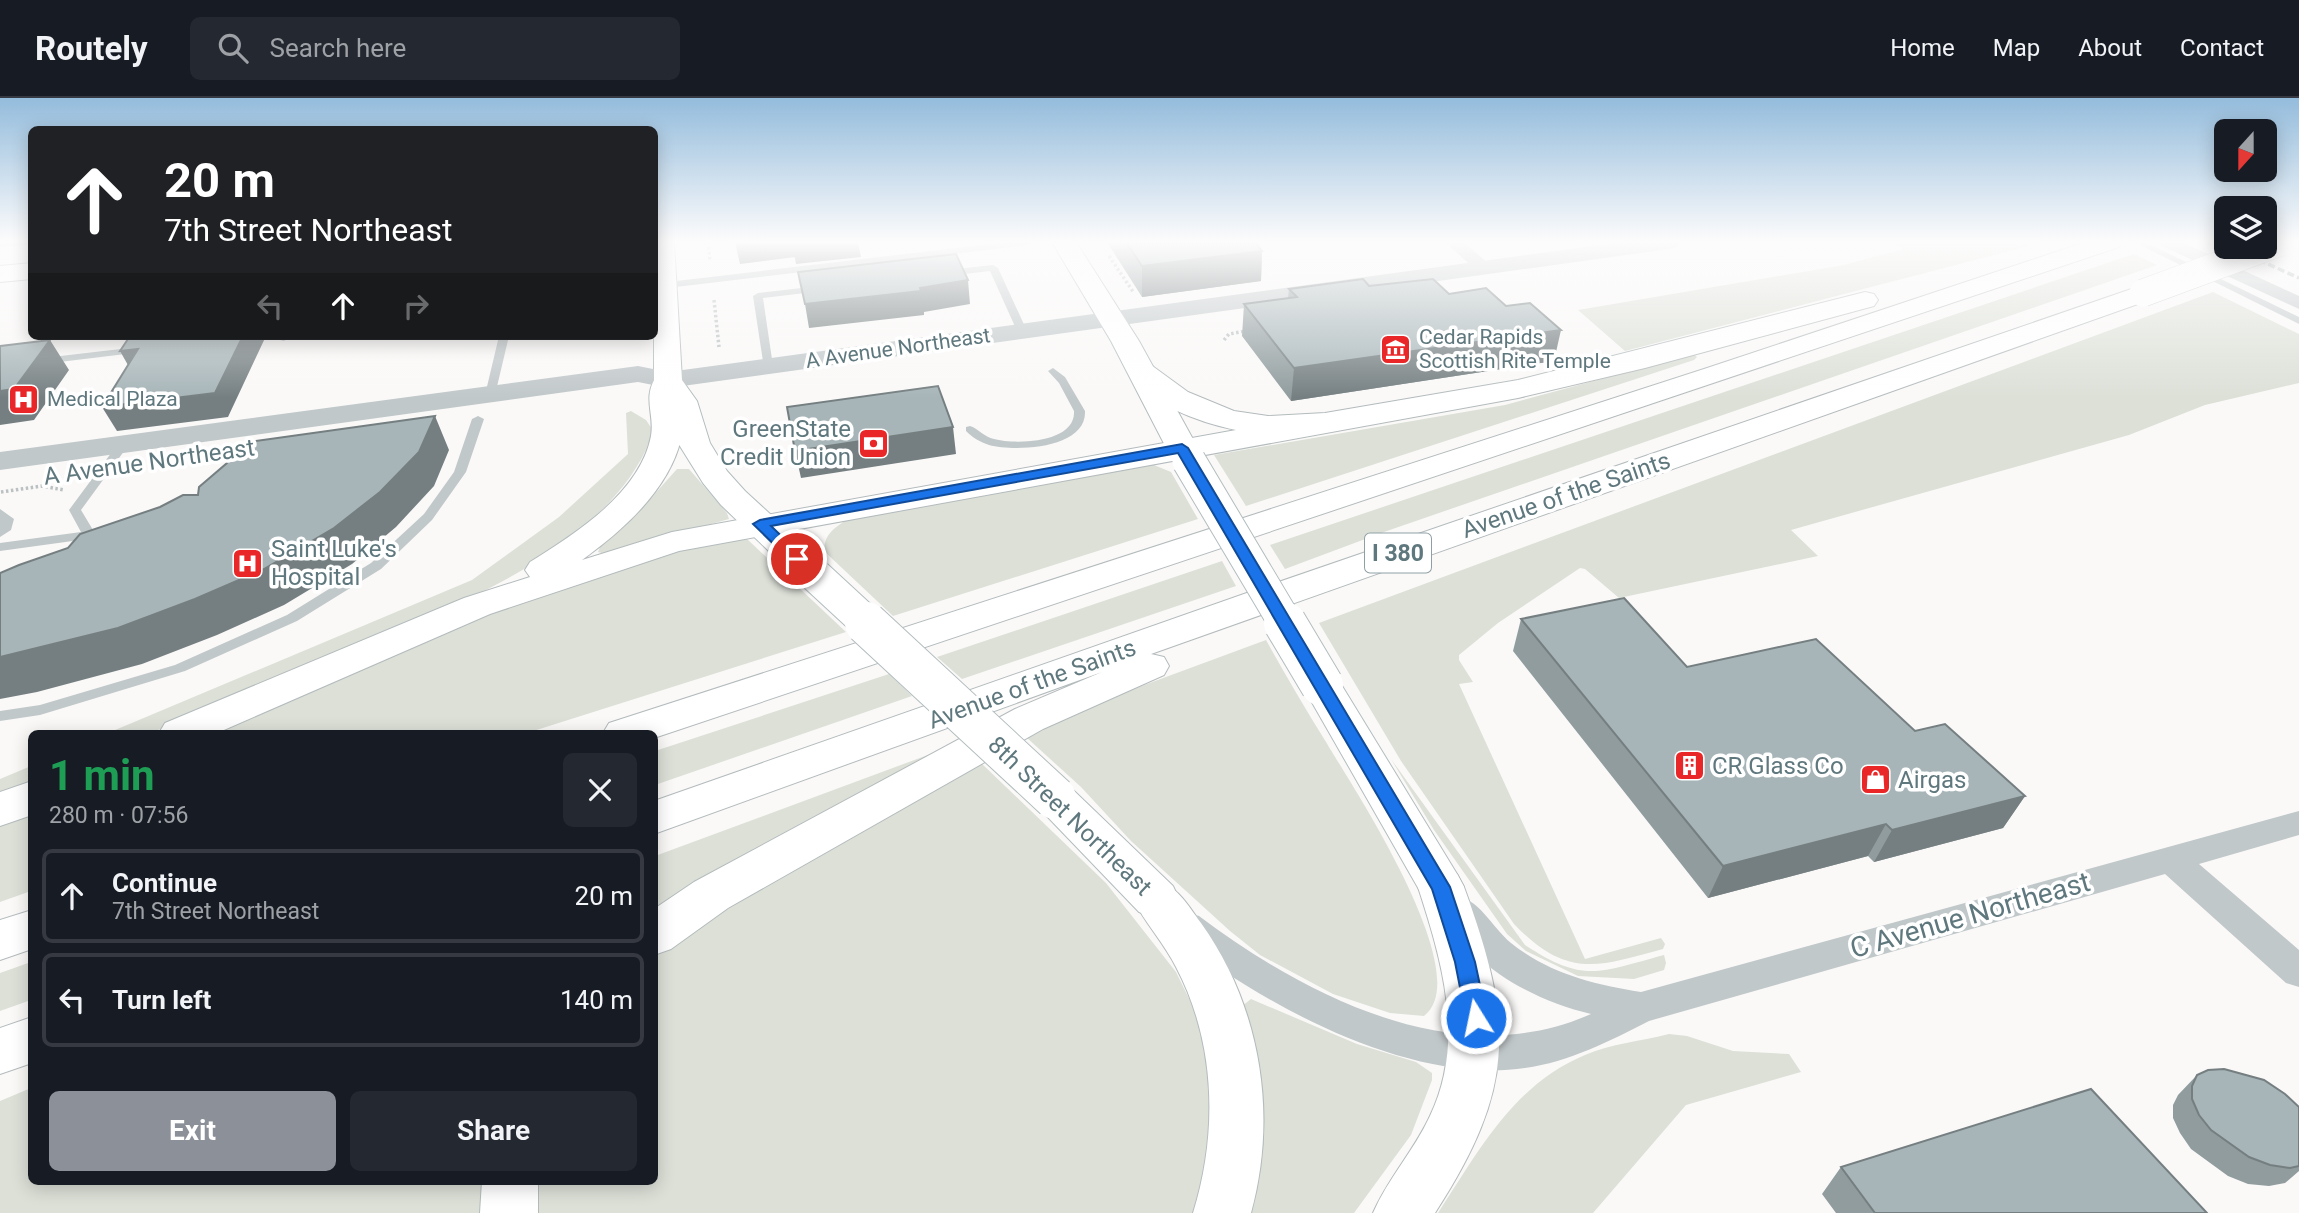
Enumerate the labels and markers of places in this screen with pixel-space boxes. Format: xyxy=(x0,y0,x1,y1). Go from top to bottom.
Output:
place label: Cedar Rapids Scottish Rite Temple xyxy=(1419,325,1611,373)
museum icon: Cedar Rapids Scottish Rite Temple xyxy=(1379,332,1413,366)
hospital icon: Medical Plaza xyxy=(7,382,41,416)
place label: Medical Plaza xyxy=(47,387,178,411)
place label: GreenState Credit Union xyxy=(720,415,851,471)
bank icon: GreenState Credit Union xyxy=(857,426,891,460)
pin xyxy=(767,529,827,589)
place label: Saint Luke's Hospital xyxy=(271,535,397,591)
hospital icon: Saint Luke's Hospital xyxy=(231,546,265,580)
building icon: CR Glass Co xyxy=(1672,749,1706,783)
place label: CR Glass Co xyxy=(1712,752,1844,780)
shop icon: Airgas xyxy=(1858,763,1892,797)
place label: Airgas xyxy=(1898,766,1966,794)

